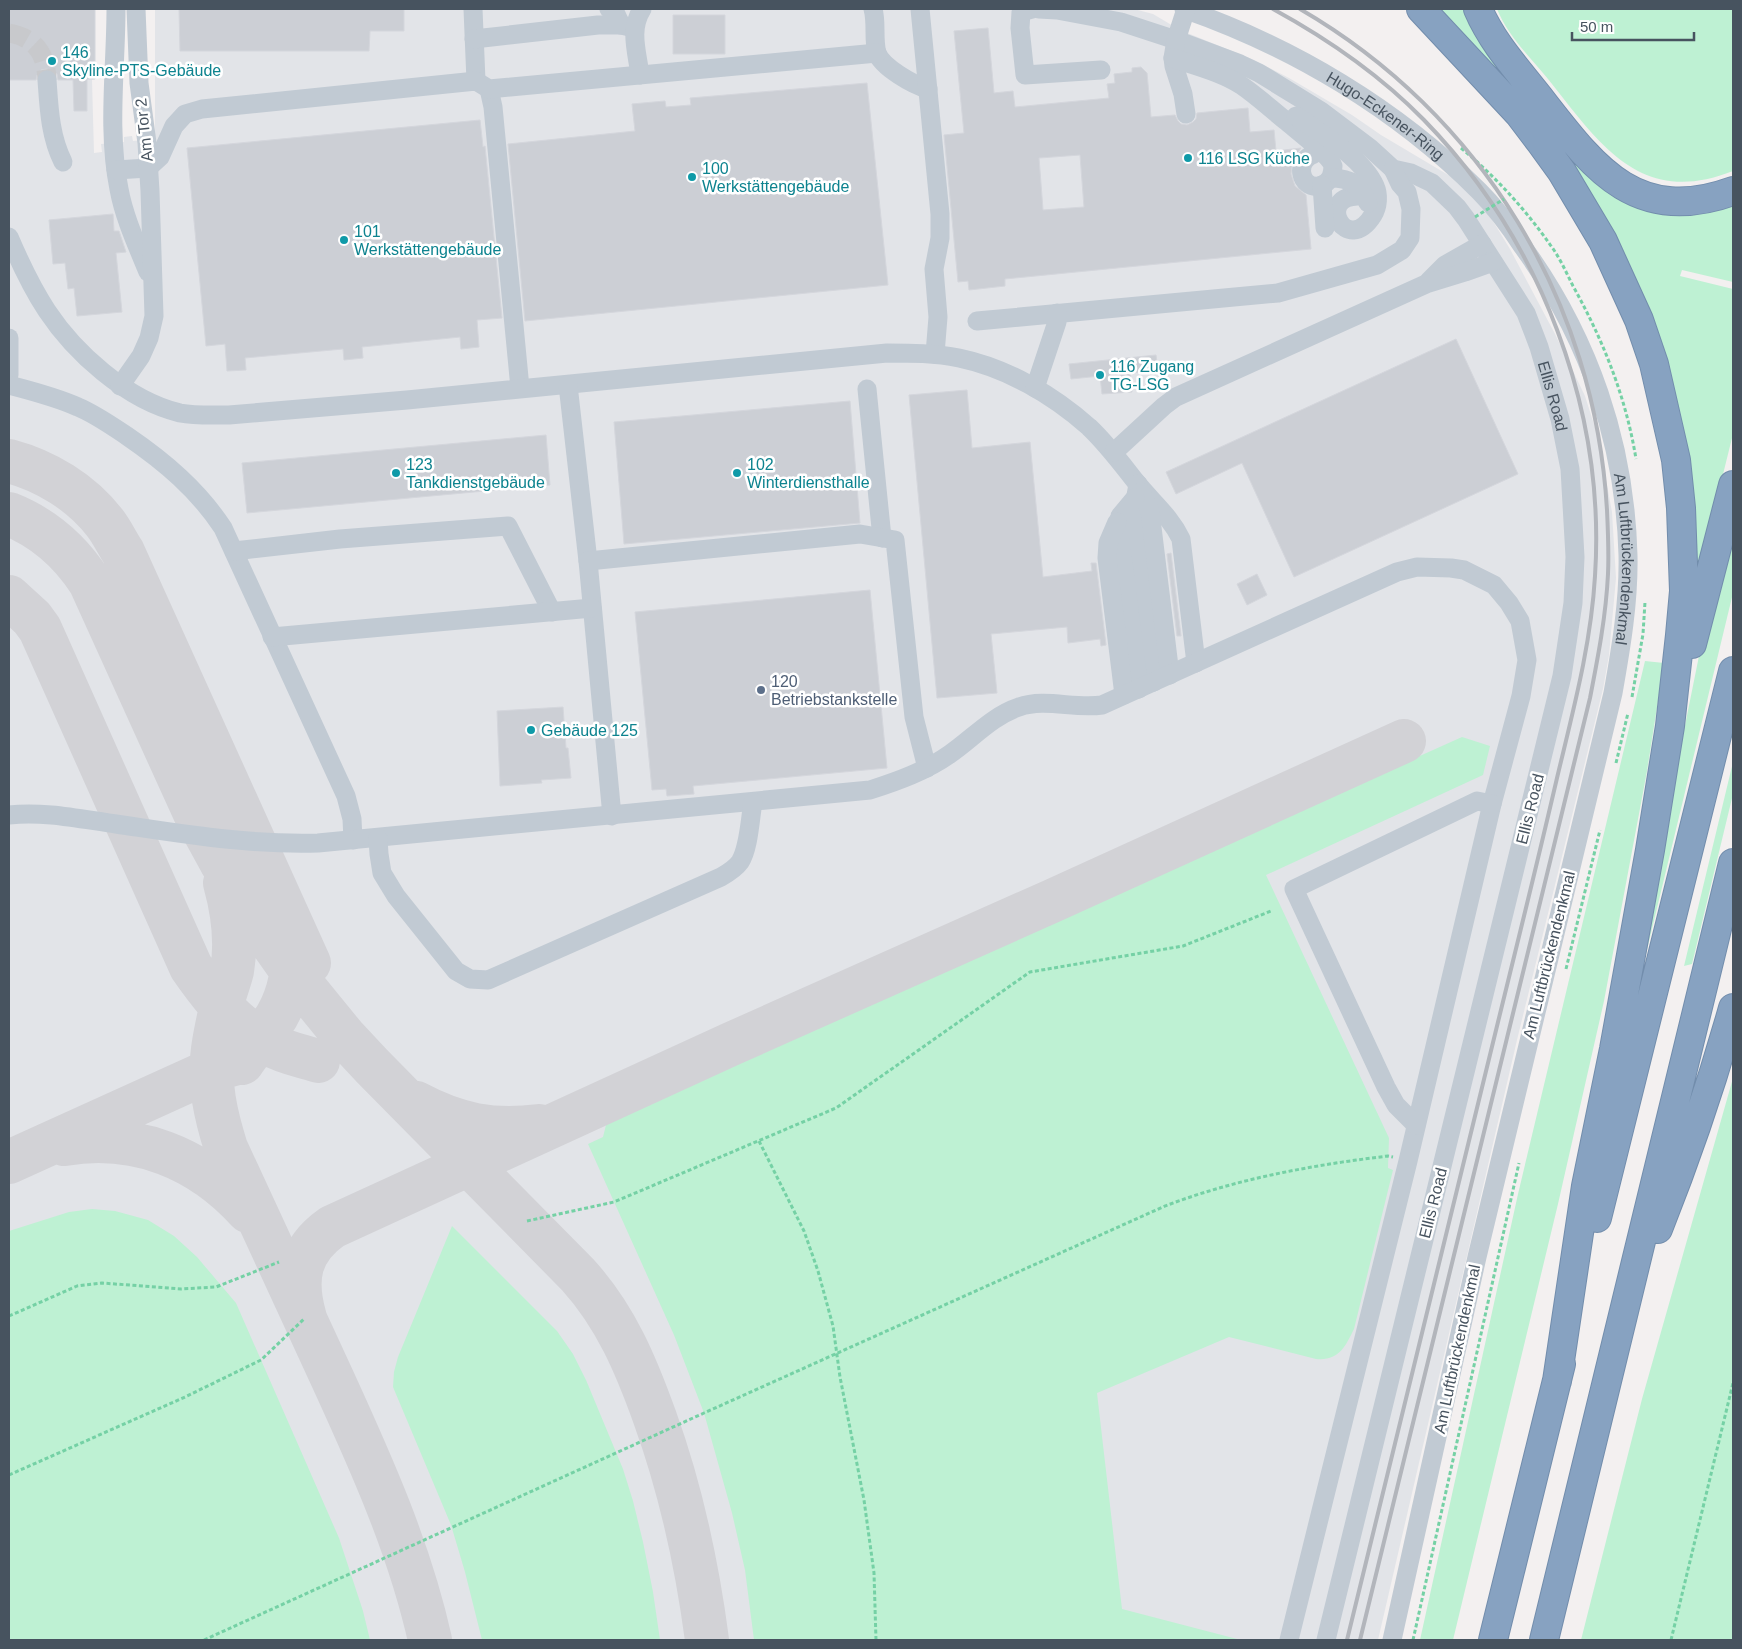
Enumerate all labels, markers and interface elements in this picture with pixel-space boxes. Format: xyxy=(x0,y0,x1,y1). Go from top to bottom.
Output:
scale bar xyxy=(1572,10,1694,42)
text: 50 m xyxy=(1580,18,1613,35)
place label: 146 Skyline-PTS-Gebäude xyxy=(62,44,221,79)
marker: 146 Skyline-PTS-Gebäude xyxy=(46,55,58,67)
street label: Hugo-Eckener-Ring xyxy=(1324,68,1448,163)
street label: Am Tor 2 xyxy=(132,97,156,163)
place label: 116 LSG Küche xyxy=(1198,150,1310,167)
marker: 116 LSG Küche xyxy=(1182,152,1194,164)
place label: 100 Werkstättengebäude xyxy=(702,160,849,195)
marker: 100 Werkstättengebäude xyxy=(686,171,698,183)
place label: 101 Werkstättengebäude xyxy=(354,223,501,258)
marker: 101 Werkstättengebäude xyxy=(338,234,350,246)
place label: 116 Zugang TG-LSG xyxy=(1110,358,1194,393)
street label: Ellis Road xyxy=(1535,359,1571,433)
marker: 116 Zugang TG-LSG xyxy=(1094,369,1106,381)
place label: 123 Tankdienstgebäude xyxy=(406,456,545,491)
place label: 102 Winterdiensthalle xyxy=(747,456,870,491)
marker: 123 Tankdienstgebäude xyxy=(390,467,402,479)
marker: 102 Winterdiensthalle xyxy=(731,467,743,479)
street label: Am Luftbrückendenkmal xyxy=(1611,472,1637,646)
place label: 120 Betriebstankstelle xyxy=(771,673,897,708)
marker: 120 Betriebstankstelle xyxy=(755,684,767,696)
place label: Gebäude 125 xyxy=(541,722,638,739)
marker: Gebäude 125 xyxy=(525,724,537,736)
street label: Ellis Road xyxy=(1513,772,1547,846)
street label: Am Luftbrückendenkmal xyxy=(1520,869,1578,1041)
street label: Ellis Road xyxy=(1416,1166,1450,1240)
street label: Am Luftbrückendenkmal xyxy=(1431,1263,1483,1435)

